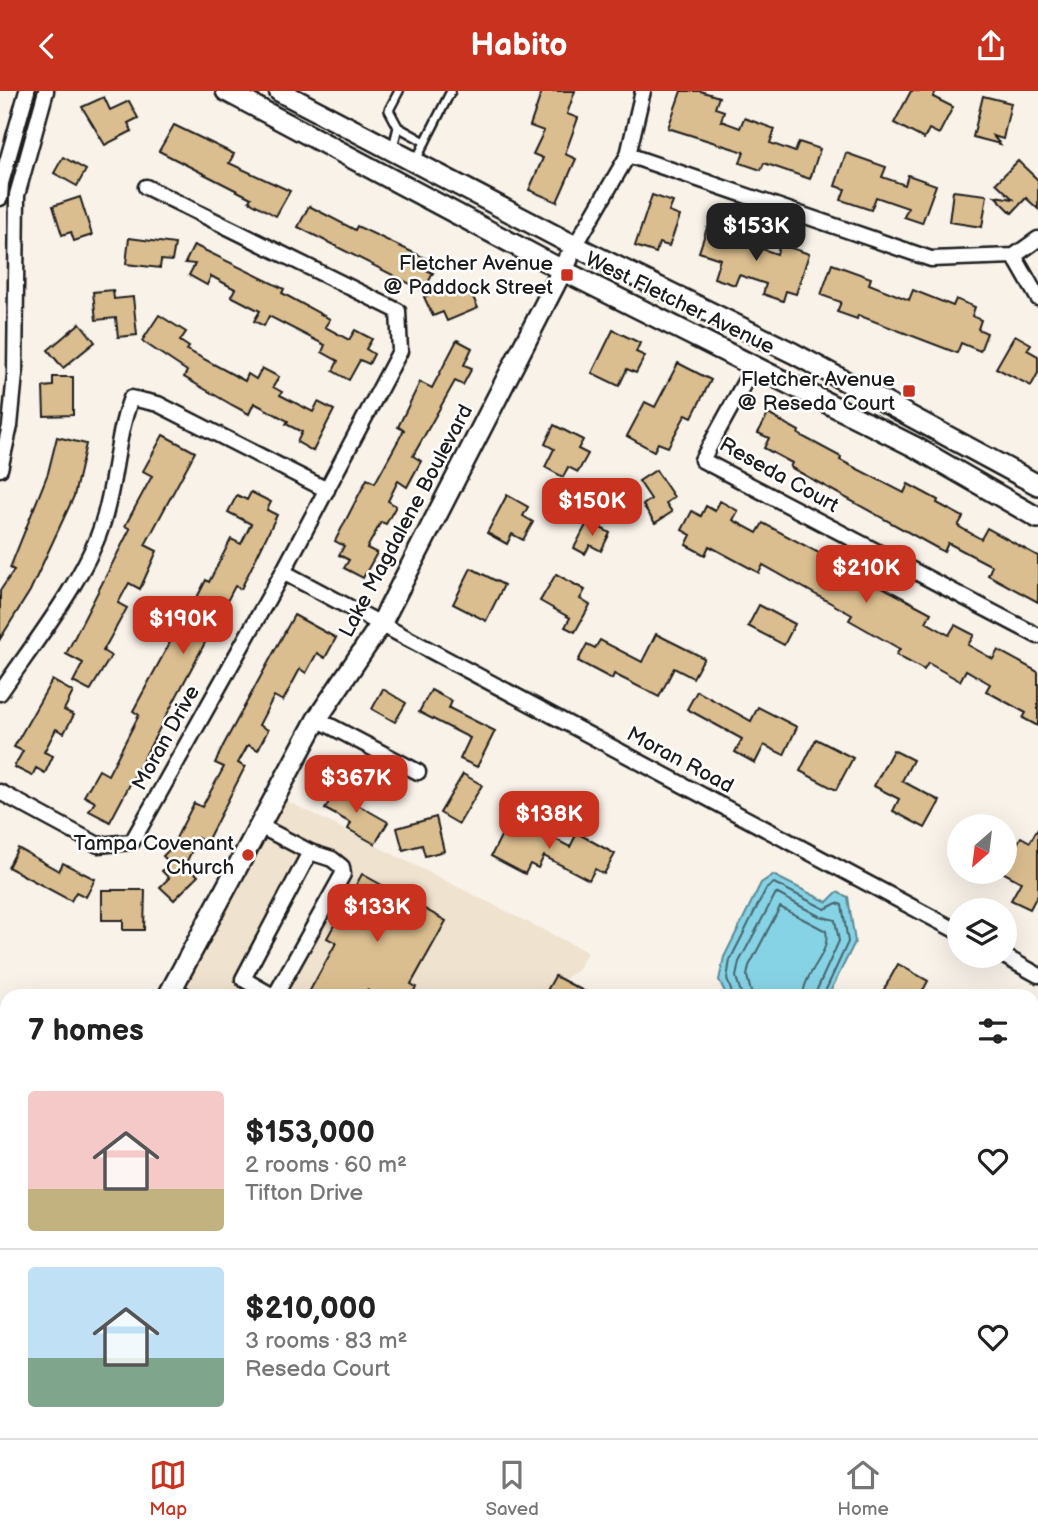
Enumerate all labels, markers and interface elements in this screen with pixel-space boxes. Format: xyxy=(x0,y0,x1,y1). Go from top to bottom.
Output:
text: Habito xyxy=(470,26,568,65)
icon: back xyxy=(28,27,66,65)
icon: share xyxy=(972,27,1010,65)
pin: $153K xyxy=(707,204,805,263)
text: $153K xyxy=(722,212,790,240)
street label: West Fletcher Avenue xyxy=(581,246,779,360)
place label: Fletcher Avenue @ Paddock Street xyxy=(383,251,554,300)
marker: Fletcher Avenue @ Paddock Street xyxy=(559,267,575,283)
place label: Fletcher Avenue @ Reseda Court xyxy=(738,367,896,416)
marker: Fletcher Avenue @ Reseda Court xyxy=(901,383,917,399)
street label: Lake Magdalene Boulevard xyxy=(334,400,478,642)
street label: Reseda Court xyxy=(715,432,843,518)
pin: $150K xyxy=(543,479,641,538)
text: $150K xyxy=(558,487,626,515)
pin: $210K xyxy=(817,545,915,605)
text: $210K xyxy=(832,554,900,582)
pin: $190K xyxy=(134,596,232,656)
text: $190K xyxy=(149,605,217,633)
street label: Moran Drive xyxy=(127,681,205,795)
street label: Moran Road xyxy=(622,721,738,799)
pin: $367K xyxy=(307,755,405,815)
text: $367K xyxy=(321,764,391,792)
pin: $138K xyxy=(500,791,598,851)
text: $138K xyxy=(515,800,583,828)
north arrow xyxy=(947,814,1017,884)
map controls xyxy=(947,814,1017,968)
place label: Tampa Covenant Church xyxy=(74,831,235,880)
marker: Tampa Covenant Church xyxy=(240,847,256,863)
pin: $133K xyxy=(328,885,426,944)
text: $133K xyxy=(343,893,411,921)
button: layers xyxy=(947,898,1017,968)
icon: filters xyxy=(974,1012,1012,1050)
text: 7 homes xyxy=(28,1013,144,1049)
text: $153,000 xyxy=(245,1115,375,1151)
icon: home xyxy=(84,1119,168,1203)
icon: heart xyxy=(974,1142,1012,1180)
text: 2 rooms · 60 m² xyxy=(245,1151,407,1179)
text: Tifton Drive xyxy=(245,1179,363,1207)
text: $210,000 xyxy=(245,1291,376,1327)
icon: home xyxy=(84,1295,168,1379)
icon: heart xyxy=(974,1318,1012,1356)
text: 3 rooms · 83 m² xyxy=(245,1327,407,1355)
text: Reseda Court xyxy=(245,1355,390,1383)
tab: Map xyxy=(149,1456,187,1521)
tab: Saved xyxy=(486,1456,539,1521)
tab: Home xyxy=(837,1456,889,1521)

